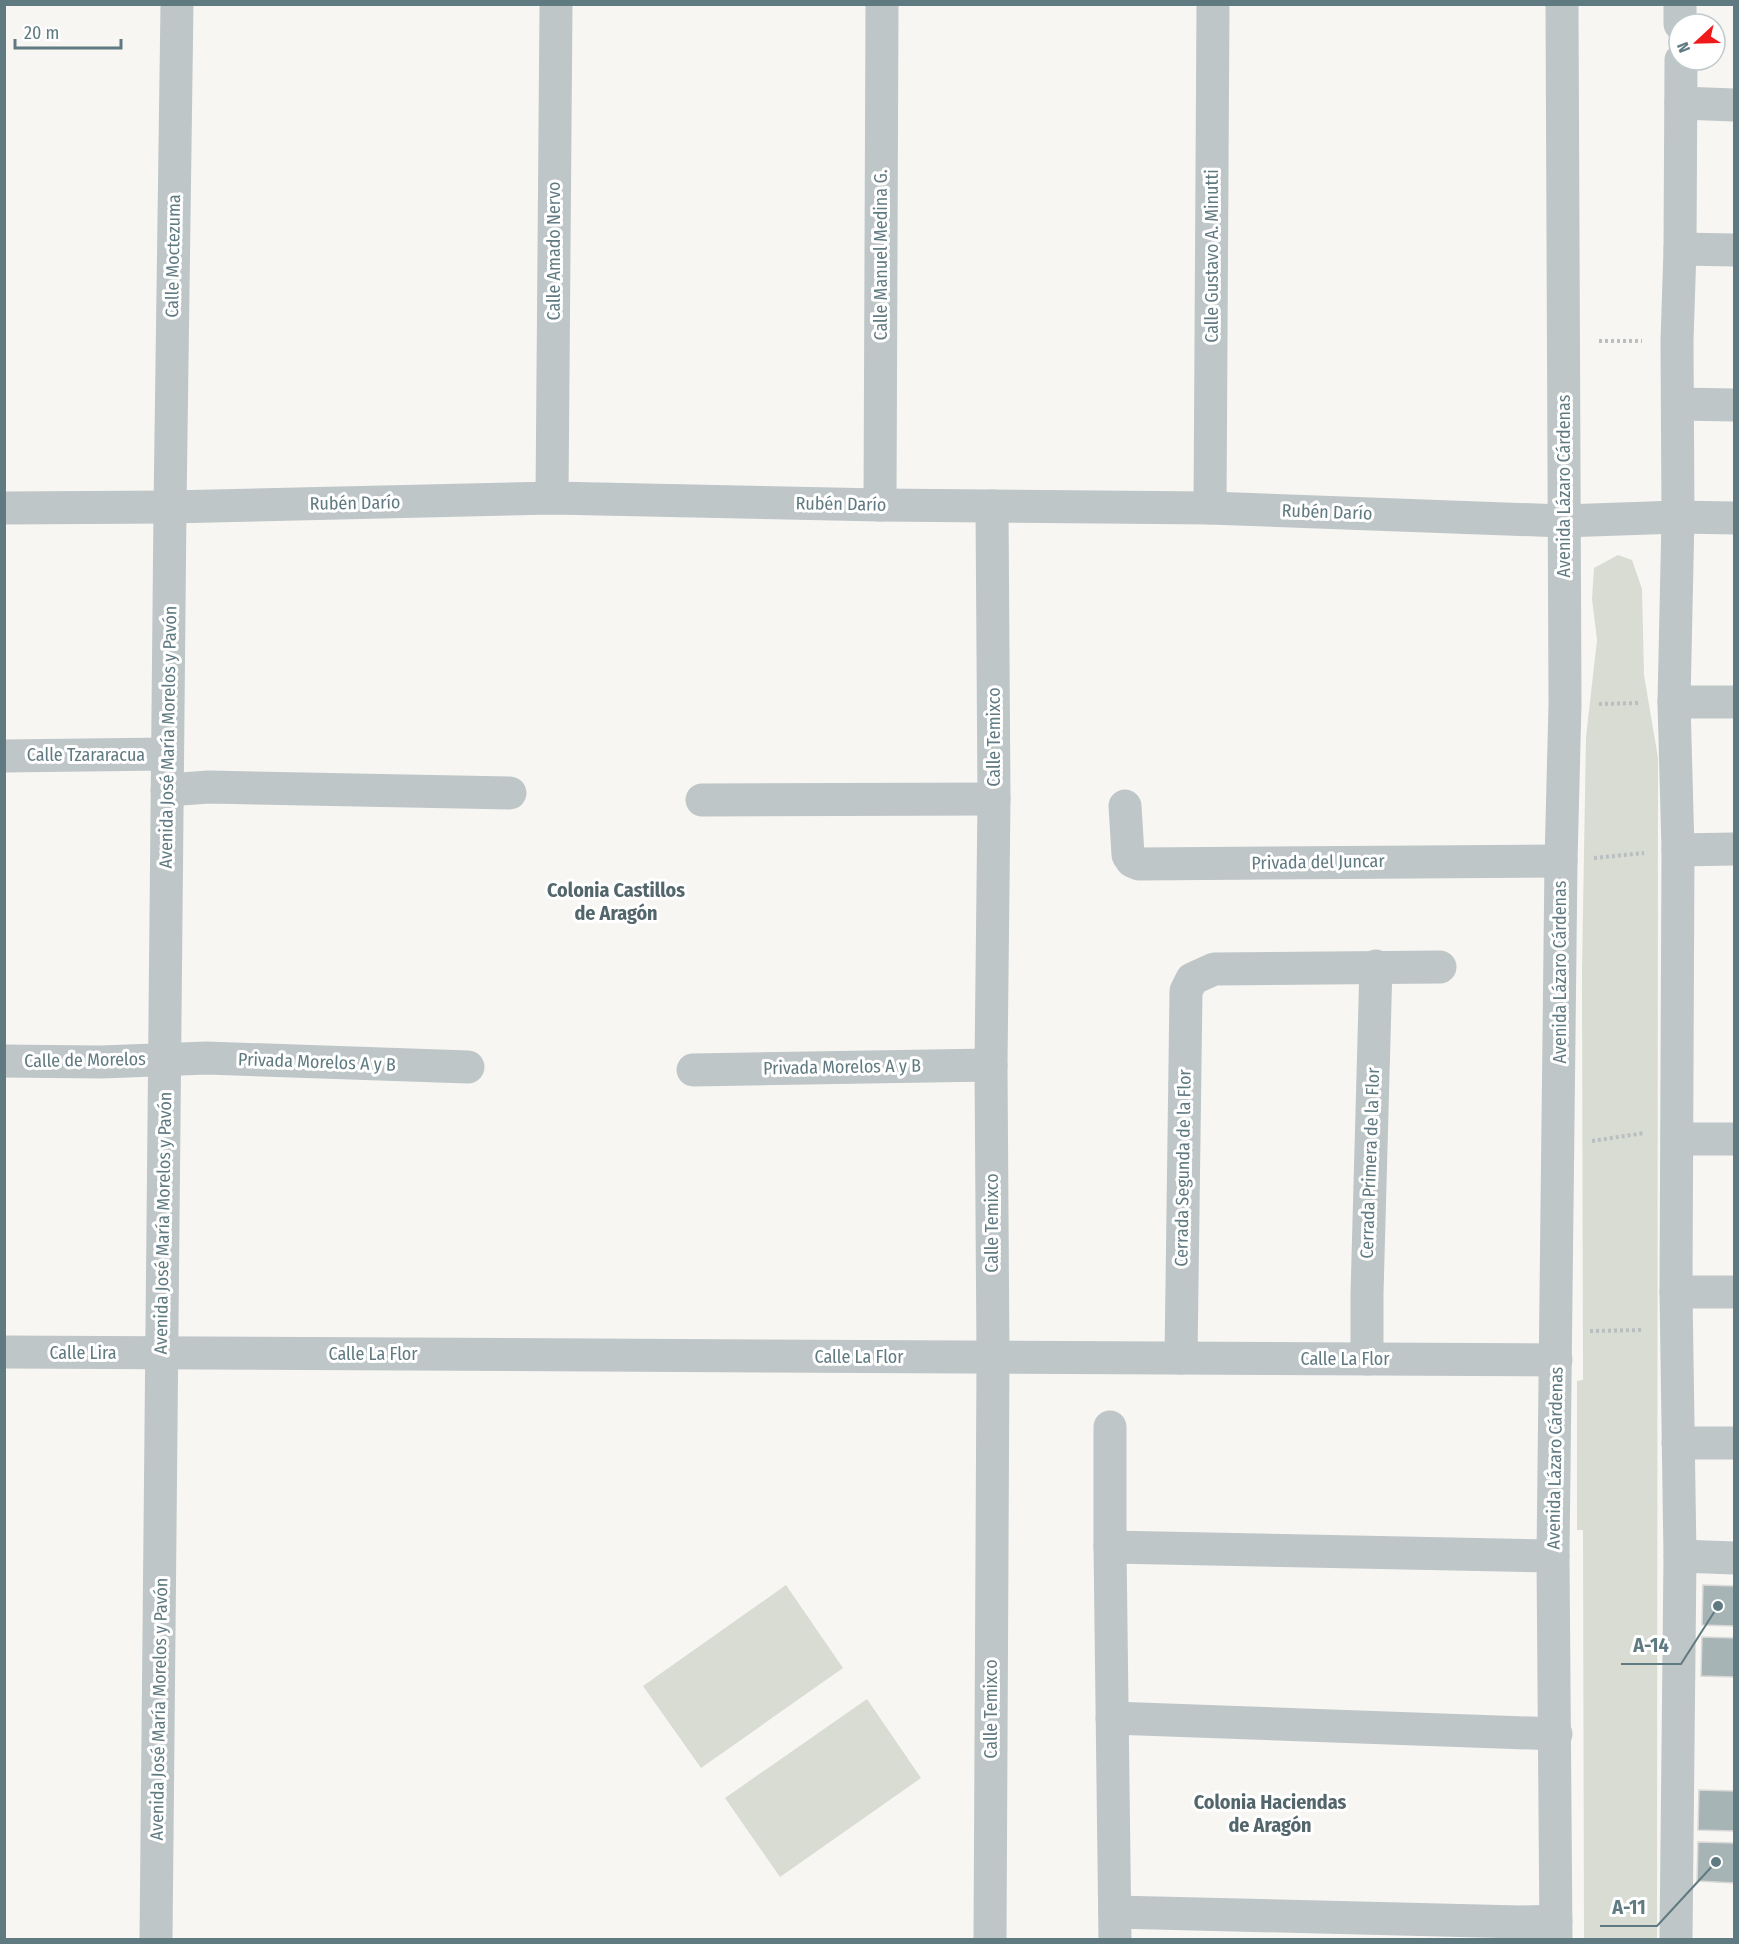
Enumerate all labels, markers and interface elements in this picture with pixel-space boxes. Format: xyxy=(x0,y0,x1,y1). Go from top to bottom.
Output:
scale bar xyxy=(15,12,122,50)
north arrow xyxy=(1667,12,1727,72)
text: 20 m xyxy=(24,22,59,44)
text: N xyxy=(1673,39,1694,55)
street label: Calle Manuel Medina G. xyxy=(870,169,892,341)
street label: Calle Gustavo A. Minutti xyxy=(1201,169,1223,343)
street label: Calle Amado Nervo xyxy=(543,181,565,321)
street label: Calle Moctezuma xyxy=(161,194,185,318)
street label: Avenida Lázaro Cárdenas xyxy=(1553,394,1575,577)
street label: Rubén Darío xyxy=(309,491,401,515)
street label: Rubén Darío xyxy=(795,492,887,516)
street label: Rubén Darío xyxy=(1281,499,1373,525)
street label: Avenida José María Morelos y Pavón xyxy=(155,605,181,869)
street label: Calle Temixco xyxy=(983,687,1005,787)
street label: Calle Tzararacua xyxy=(27,744,145,766)
street label: Privada del Juncar xyxy=(1251,850,1385,874)
district label: Colonia Castillos de Aragón xyxy=(547,878,685,925)
street label: Avenida Lázaro Cárdenas xyxy=(1549,880,1571,1063)
street label: Calle de Morelos xyxy=(24,1048,146,1072)
street label: Privada Morelos A y B xyxy=(238,1048,396,1076)
street label: Privada Morelos A y B xyxy=(763,1055,921,1079)
street label: Cerrada Primera de la Flor xyxy=(1356,1066,1384,1259)
street label: Cerrada Segunda de la Flor xyxy=(1170,1068,1196,1267)
street label: Avenida José María Morelos y Pavón xyxy=(150,1091,176,1355)
street label: Calle Temixco xyxy=(981,1173,1003,1273)
street label: Calle Lira xyxy=(49,1342,117,1364)
street label: Calle La Flor xyxy=(328,1343,418,1365)
street label: Calle La Flor xyxy=(814,1346,904,1368)
street label: Calle La Flor xyxy=(1300,1348,1390,1370)
street label: Avenida Lázaro Cárdenas xyxy=(1542,1366,1568,1550)
street label: Avenida José María Morelos y Pavón xyxy=(146,1577,172,1841)
callout: A-14 xyxy=(1621,1626,1681,1664)
text: A-14 xyxy=(1632,1633,1669,1657)
street label: Calle Temixco xyxy=(980,1659,1002,1759)
district label: Colonia Haciendas de Aragón xyxy=(1194,1790,1347,1837)
callout: A-11 xyxy=(1600,1888,1657,1926)
text: A-11 xyxy=(1611,1895,1646,1919)

